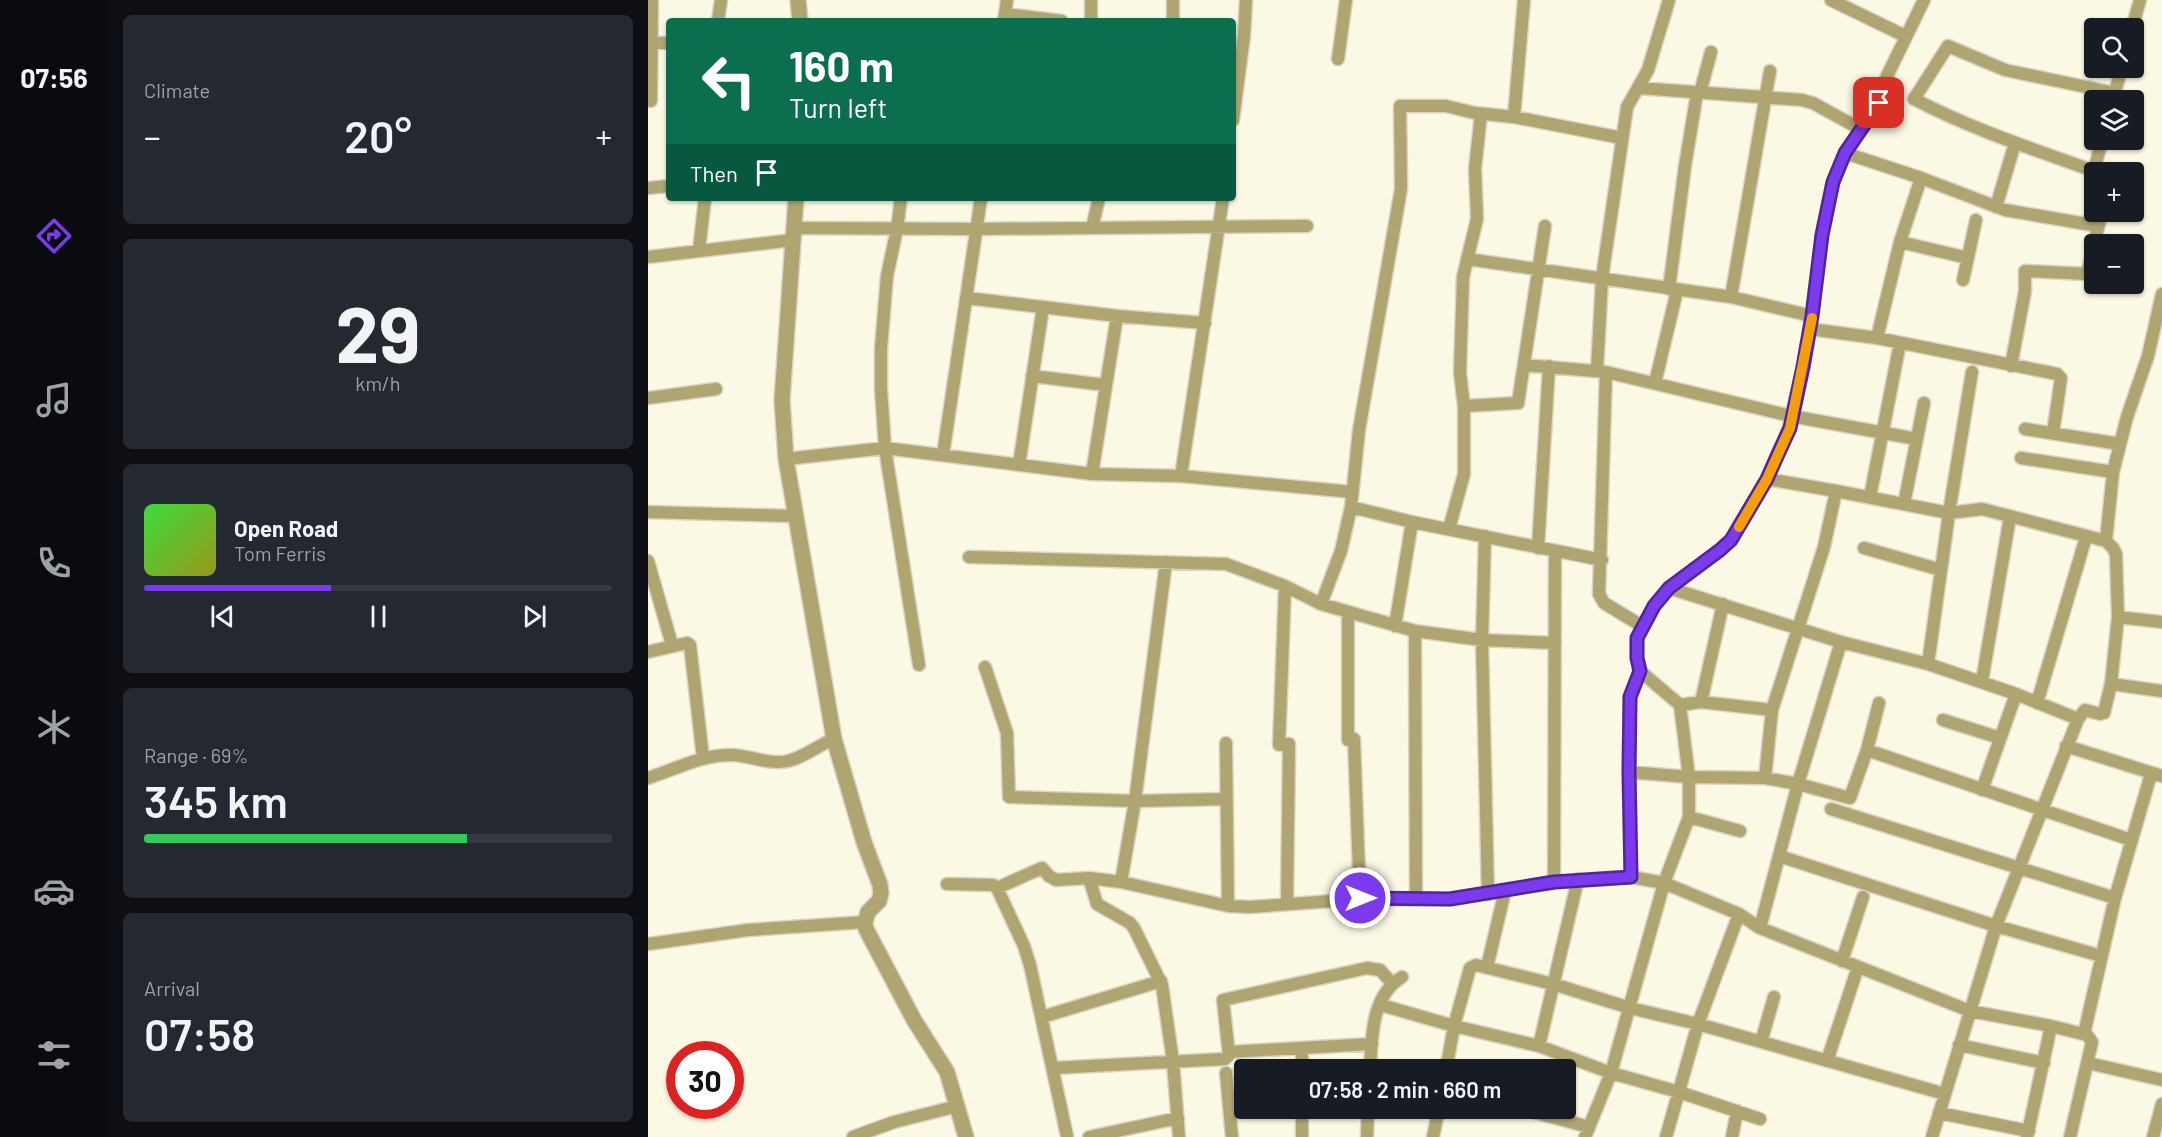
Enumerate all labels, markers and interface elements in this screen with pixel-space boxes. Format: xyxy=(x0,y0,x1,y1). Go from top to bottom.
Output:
map controls xyxy=(2084,18,2144,294)
button: search xyxy=(2084,18,2144,78)
text: 160 m xyxy=(789,40,894,90)
icon: left xyxy=(690,42,768,120)
text: 07:56 xyxy=(20,61,88,93)
pin xyxy=(1853,77,1904,128)
text: Climate xyxy=(144,78,210,102)
icon: arrive xyxy=(1862,86,1895,119)
button: layers xyxy=(2084,90,2144,150)
text: Turn left xyxy=(789,91,887,123)
text: 20° xyxy=(344,108,412,162)
text: − xyxy=(144,116,161,156)
text: + xyxy=(596,116,612,156)
icon: arrive xyxy=(750,156,783,189)
text: Then xyxy=(690,160,738,186)
button: + xyxy=(2084,162,2144,222)
icon: directions xyxy=(33,215,75,257)
button: − xyxy=(2084,234,2144,294)
text: 29 xyxy=(335,285,421,379)
text: km/h xyxy=(355,371,401,395)
icon: music xyxy=(33,379,75,421)
text: Open Road xyxy=(234,515,338,541)
text: Tom Ferris xyxy=(234,541,326,565)
icon: phone xyxy=(33,542,75,584)
icon: previous xyxy=(206,600,239,633)
icon: pause xyxy=(362,600,395,633)
icon: next xyxy=(518,600,551,633)
icon: climate xyxy=(33,706,75,748)
text: Range · 69% xyxy=(144,743,248,767)
text: 345 km xyxy=(144,773,288,827)
position arrow xyxy=(1328,866,1392,930)
icon: car xyxy=(33,870,75,912)
text: Arrival xyxy=(144,976,200,1000)
text: 07:58 xyxy=(144,1006,255,1060)
icon: filters xyxy=(33,1034,75,1076)
speed limit sign: 30 xyxy=(666,1041,744,1119)
text: 07:58 · 2 min · 660 m xyxy=(1309,1076,1501,1102)

